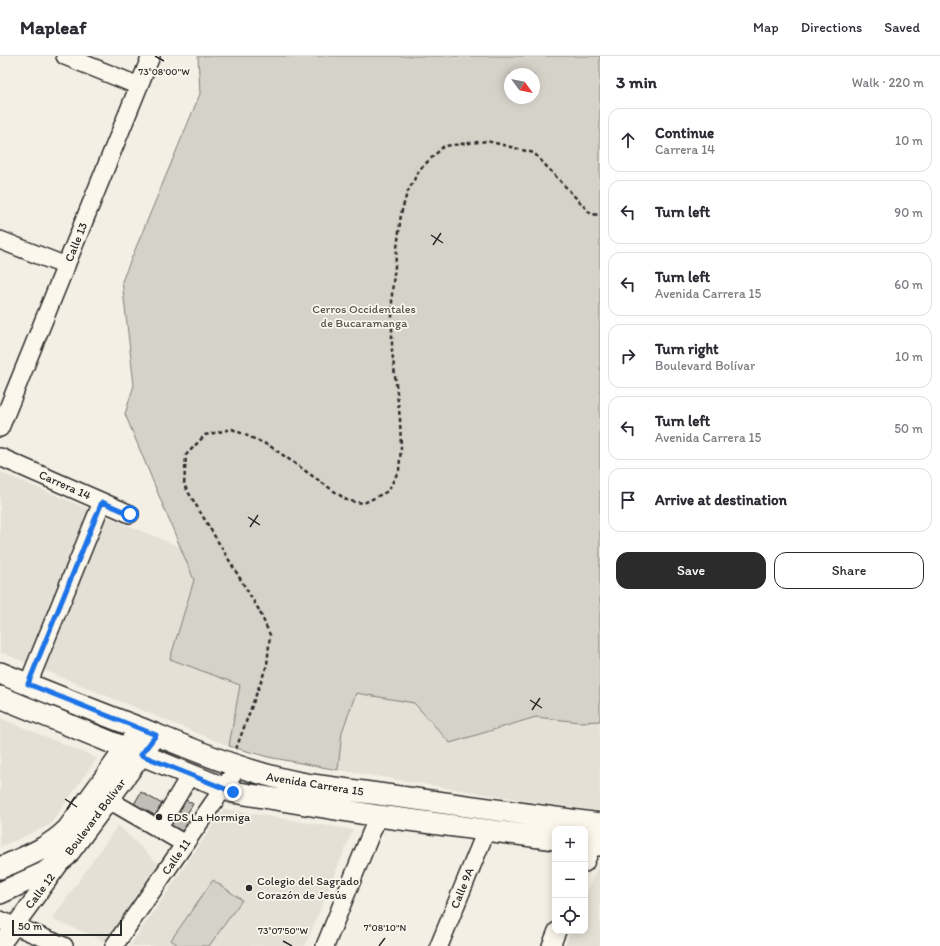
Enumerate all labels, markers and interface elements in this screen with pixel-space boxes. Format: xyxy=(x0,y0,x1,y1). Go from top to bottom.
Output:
text: Mapleaf xyxy=(20,16,86,39)
text: Map xyxy=(753,19,779,36)
text: Directions xyxy=(801,19,862,36)
text: Saved xyxy=(884,19,920,36)
text: 73°08'00"W xyxy=(138,65,190,78)
north arrow xyxy=(504,68,540,104)
text: 3 min xyxy=(616,72,657,92)
text: Walk · 220 m xyxy=(852,75,924,90)
text: Continue xyxy=(655,124,714,142)
icon: ahead xyxy=(617,129,639,151)
text: 10 m xyxy=(895,133,923,148)
text: Carrera 14 xyxy=(655,142,715,157)
icon: left xyxy=(617,201,639,223)
text: Turn left xyxy=(655,203,710,221)
text: 90 m xyxy=(894,205,923,220)
street label: Calle 13 xyxy=(62,220,90,264)
text: Turn left xyxy=(655,268,710,286)
icon: left xyxy=(617,273,639,295)
text: 60 m xyxy=(894,277,923,292)
text: Avenida Carrera 15 xyxy=(655,286,761,301)
park label: Cerros Occidentales de Bucaramanga xyxy=(312,302,416,330)
text: Turn right xyxy=(655,340,719,358)
icon: right xyxy=(617,345,639,367)
text: 10 m xyxy=(895,349,923,364)
text: Boulevard Bolívar xyxy=(655,358,755,373)
text: Turn left xyxy=(655,412,710,430)
icon: left xyxy=(617,417,639,439)
text: 50 m xyxy=(894,421,923,436)
text: Avenida Carrera 15 xyxy=(655,430,761,445)
street label: Carrera 14 xyxy=(37,467,93,503)
icon: arrive xyxy=(617,489,639,511)
text: Arrive at destination xyxy=(655,491,787,509)
route start xyxy=(121,505,139,523)
button: Save xyxy=(616,552,766,589)
button: Share xyxy=(774,552,924,589)
street label: Avenida Carrera 15 xyxy=(265,769,365,799)
street label: Boulevard Bolívar xyxy=(62,776,129,858)
route end xyxy=(224,783,242,801)
place label: EDS La Hormiga xyxy=(167,810,251,824)
marker: EDS La Hormiga xyxy=(154,812,164,822)
map controls xyxy=(552,826,588,934)
button: + xyxy=(552,826,588,862)
street label: Calle 11 xyxy=(159,836,194,878)
button: − xyxy=(552,862,588,898)
street label: Calle 9A xyxy=(447,865,477,911)
street label: Calle 12 xyxy=(22,870,58,912)
place label: Colegio del Sagrado Corazón de Jesús xyxy=(257,874,359,902)
marker: Colegio del Sagrado Corazón de Jesús xyxy=(244,883,254,893)
button: locate xyxy=(552,898,588,934)
scale bar xyxy=(12,918,122,937)
text: 50 m xyxy=(18,920,42,933)
text: 7°08'10"N xyxy=(364,921,407,934)
text: 73°07'50"W xyxy=(258,924,308,937)

